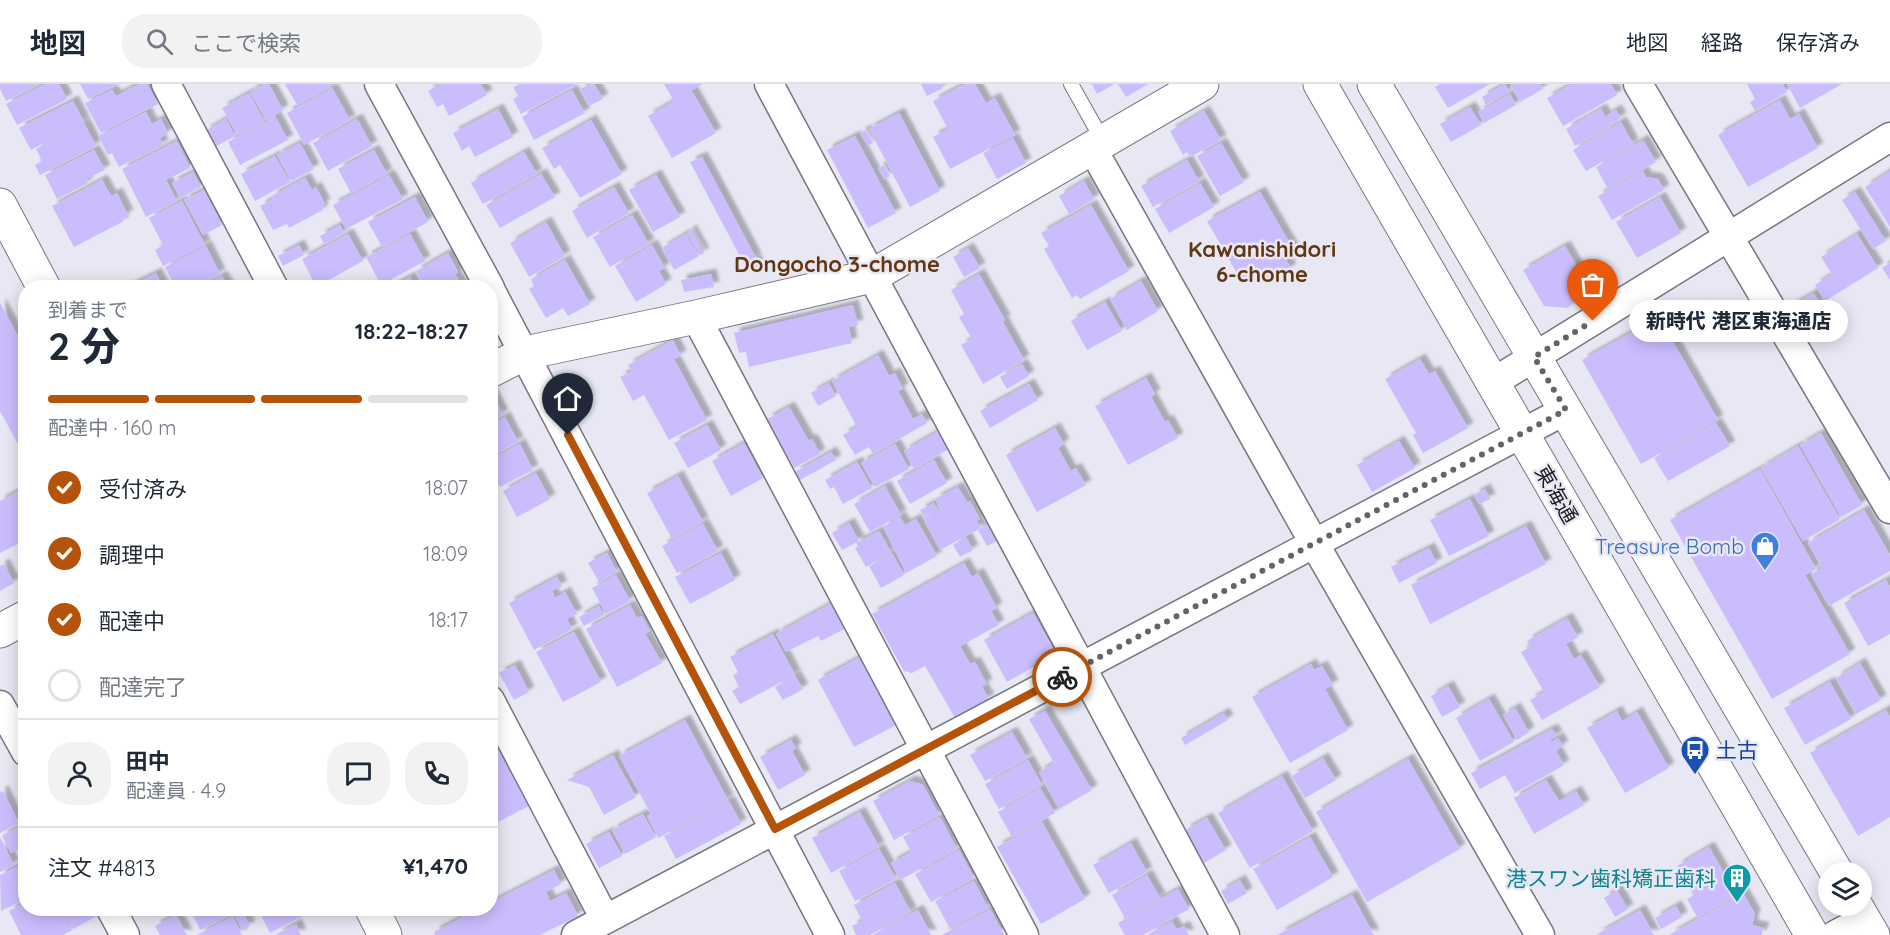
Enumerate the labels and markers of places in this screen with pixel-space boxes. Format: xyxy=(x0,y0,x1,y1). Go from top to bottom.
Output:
pin xyxy=(1567,259,1618,321)
callout: 新時代 港区東海通店 xyxy=(1629,300,1848,342)
pin xyxy=(542,373,593,435)
shop icon: Treasure Bomb xyxy=(1749,530,1781,572)
place label: Treasure Bomb xyxy=(1595,533,1744,559)
bus stop icon: 土古 xyxy=(1679,734,1711,776)
place label: 土古 xyxy=(1716,737,1758,763)
building icon: 港スワン歯科矯正歯科 xyxy=(1721,862,1753,904)
place label: 港スワン歯科矯正歯科 xyxy=(1506,865,1716,891)

